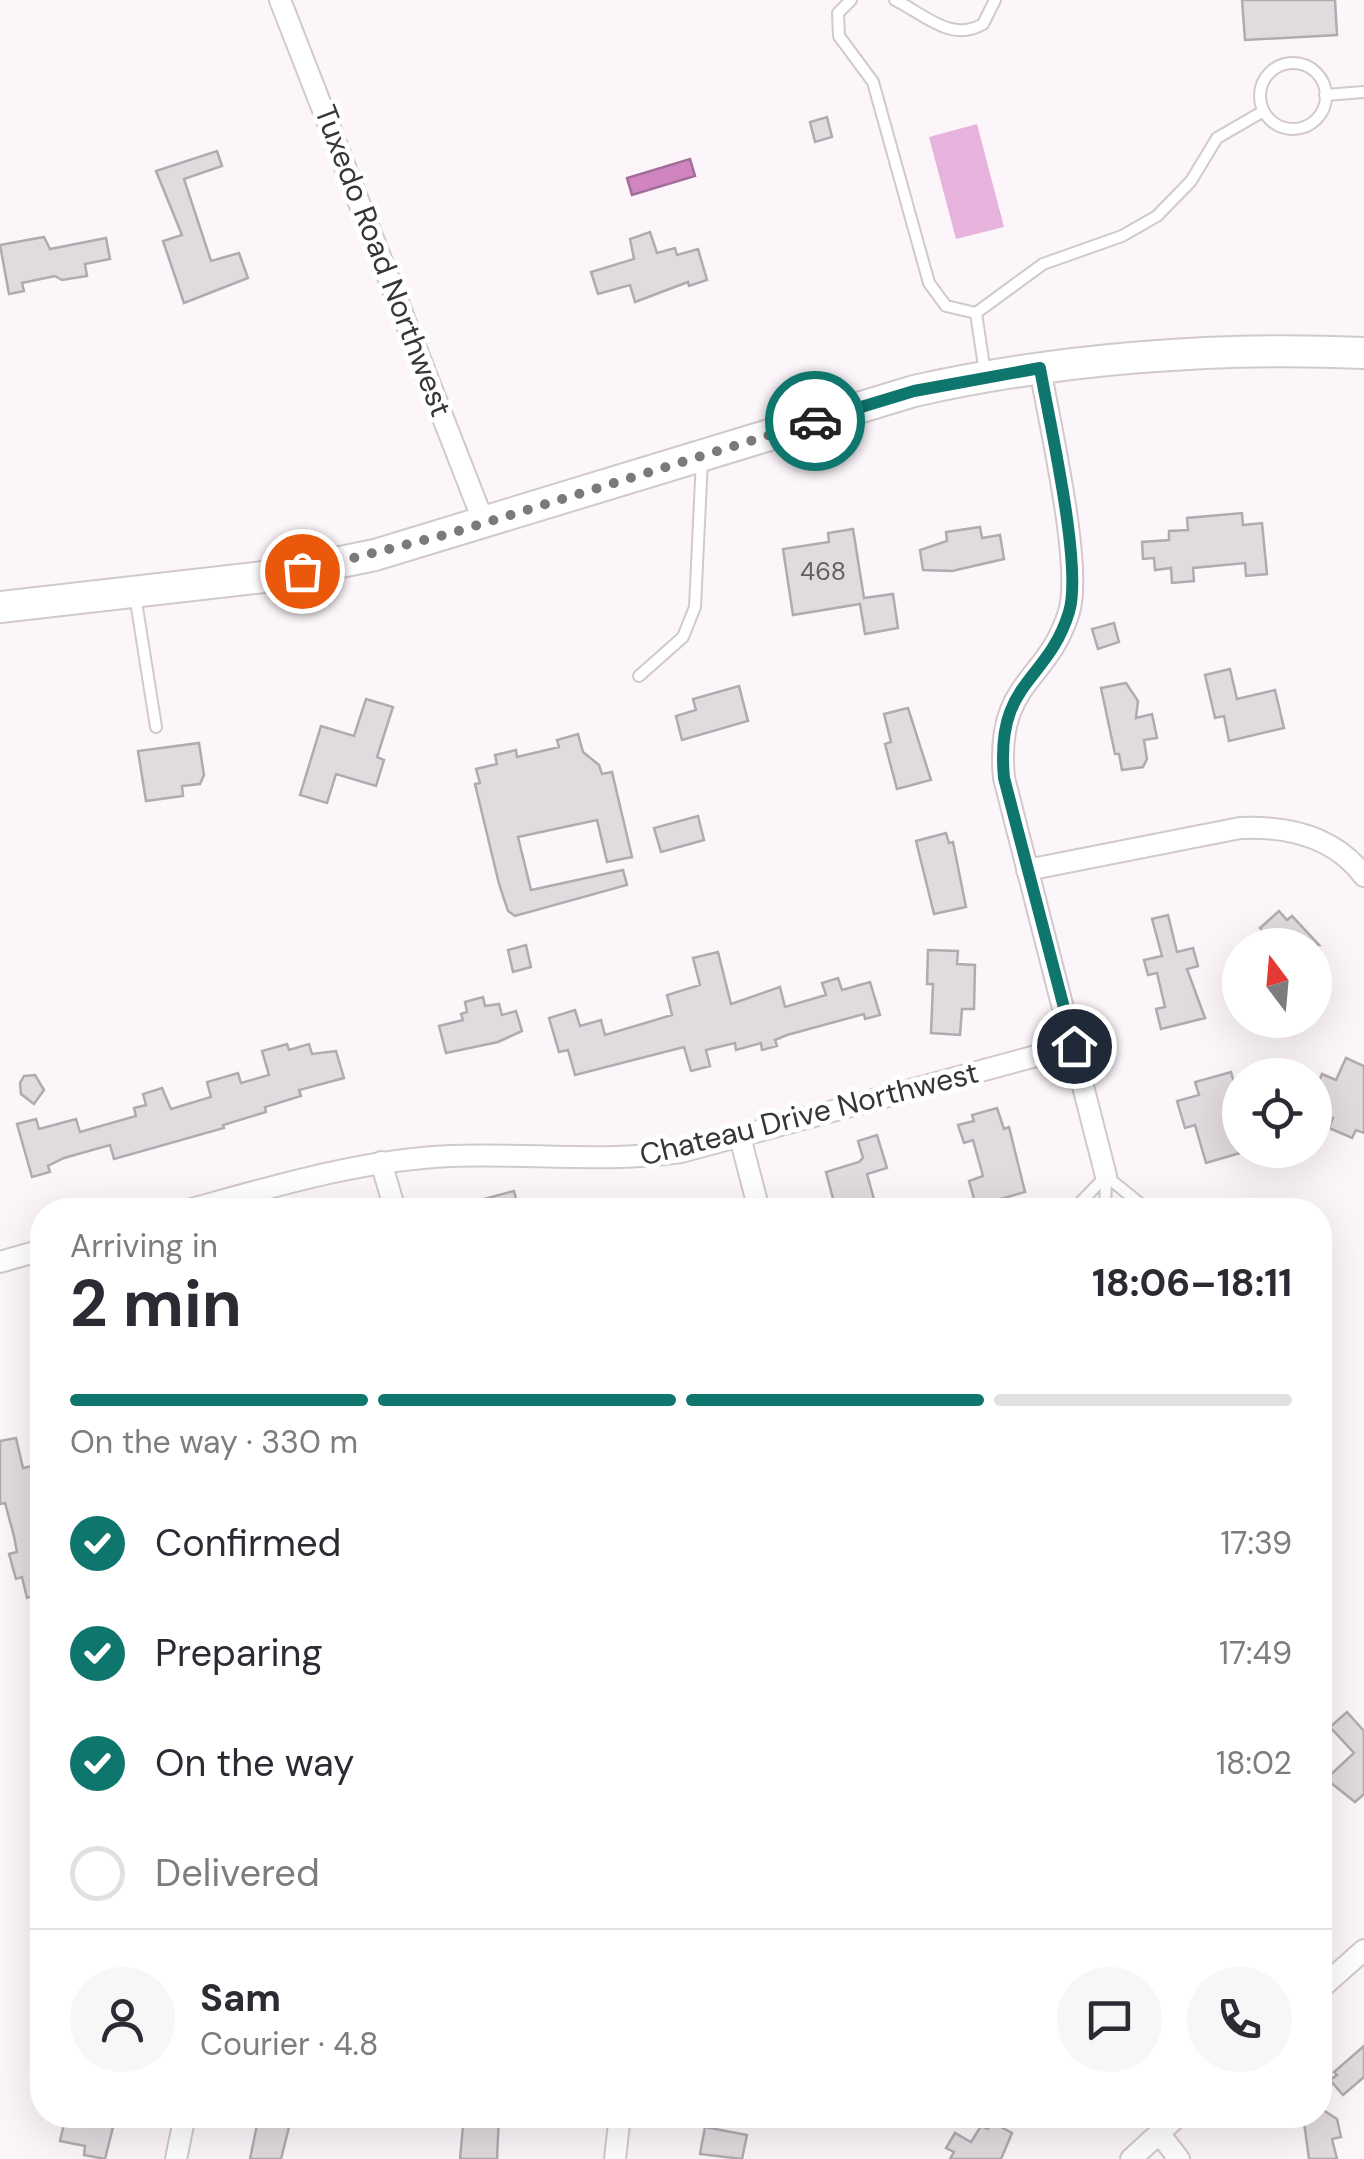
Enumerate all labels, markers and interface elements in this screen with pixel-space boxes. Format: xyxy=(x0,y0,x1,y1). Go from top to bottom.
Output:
street label: Tuxedo Road Northwest xyxy=(306,100,461,422)
courier xyxy=(765,371,865,471)
icon: car xyxy=(788,394,843,449)
pin xyxy=(260,529,345,614)
icon: bag xyxy=(275,544,330,599)
house number: 468 xyxy=(800,555,846,588)
north arrow xyxy=(1222,928,1332,1038)
map controls xyxy=(1222,928,1332,1168)
pin xyxy=(1032,1004,1117,1089)
icon: home xyxy=(1047,1019,1102,1074)
street label: Chateau Drive Northwest xyxy=(635,1053,982,1174)
button: locate xyxy=(1222,1058,1332,1168)
text: Arriving in xyxy=(70,1225,218,1267)
text: 18:06–18:11 xyxy=(1092,1258,1292,1308)
text: 2 min xyxy=(70,1262,242,1346)
text: On the way · 330 m xyxy=(70,1421,358,1463)
icon: check xyxy=(70,1516,125,1571)
text: Confirmed xyxy=(155,1518,341,1568)
text: 17:39 xyxy=(1220,1522,1292,1564)
icon: check xyxy=(70,1626,125,1681)
text: Preparing xyxy=(155,1628,323,1678)
text: 17:49 xyxy=(1219,1632,1292,1674)
icon: check xyxy=(70,1736,125,1791)
text: On the way xyxy=(155,1738,354,1788)
text: 18:02 xyxy=(1216,1742,1292,1784)
text: Delivered xyxy=(155,1848,320,1898)
button: person xyxy=(70,1967,175,2072)
button: chat xyxy=(1057,1967,1162,2072)
button: phone xyxy=(1187,1967,1292,2072)
text: Sam xyxy=(200,1973,281,2023)
text: Courier · 4.8 xyxy=(200,2023,378,2065)

